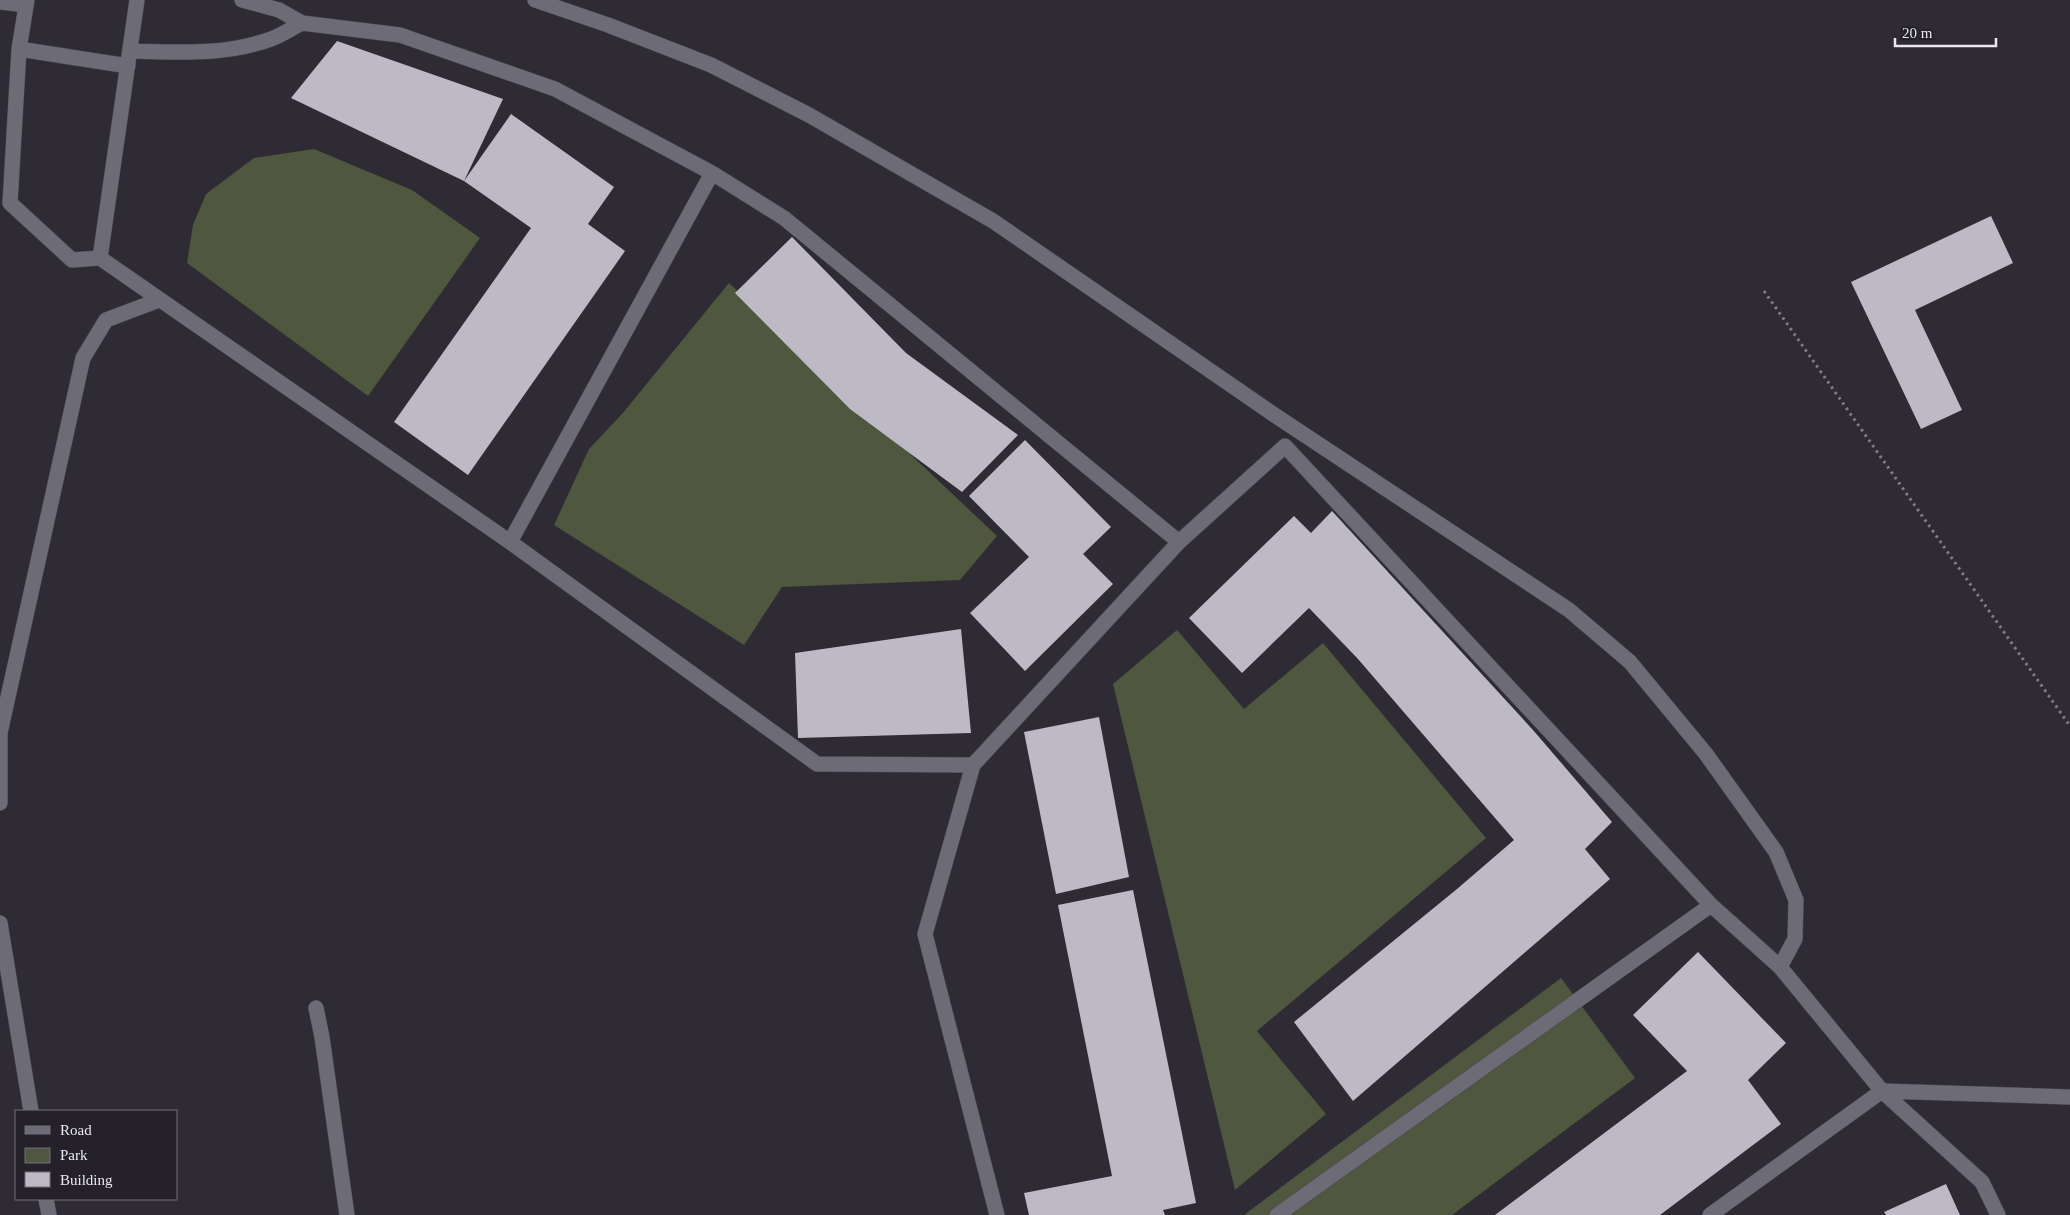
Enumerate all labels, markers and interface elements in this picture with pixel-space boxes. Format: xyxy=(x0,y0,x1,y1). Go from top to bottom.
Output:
scale bar xyxy=(1895,15,1996,47)
text: 20 m xyxy=(1902,25,1933,41)
legend xyxy=(15,1110,178,1200)
text: Road xyxy=(60,1122,92,1138)
text: Park xyxy=(60,1147,88,1163)
text: Building xyxy=(60,1172,113,1188)

